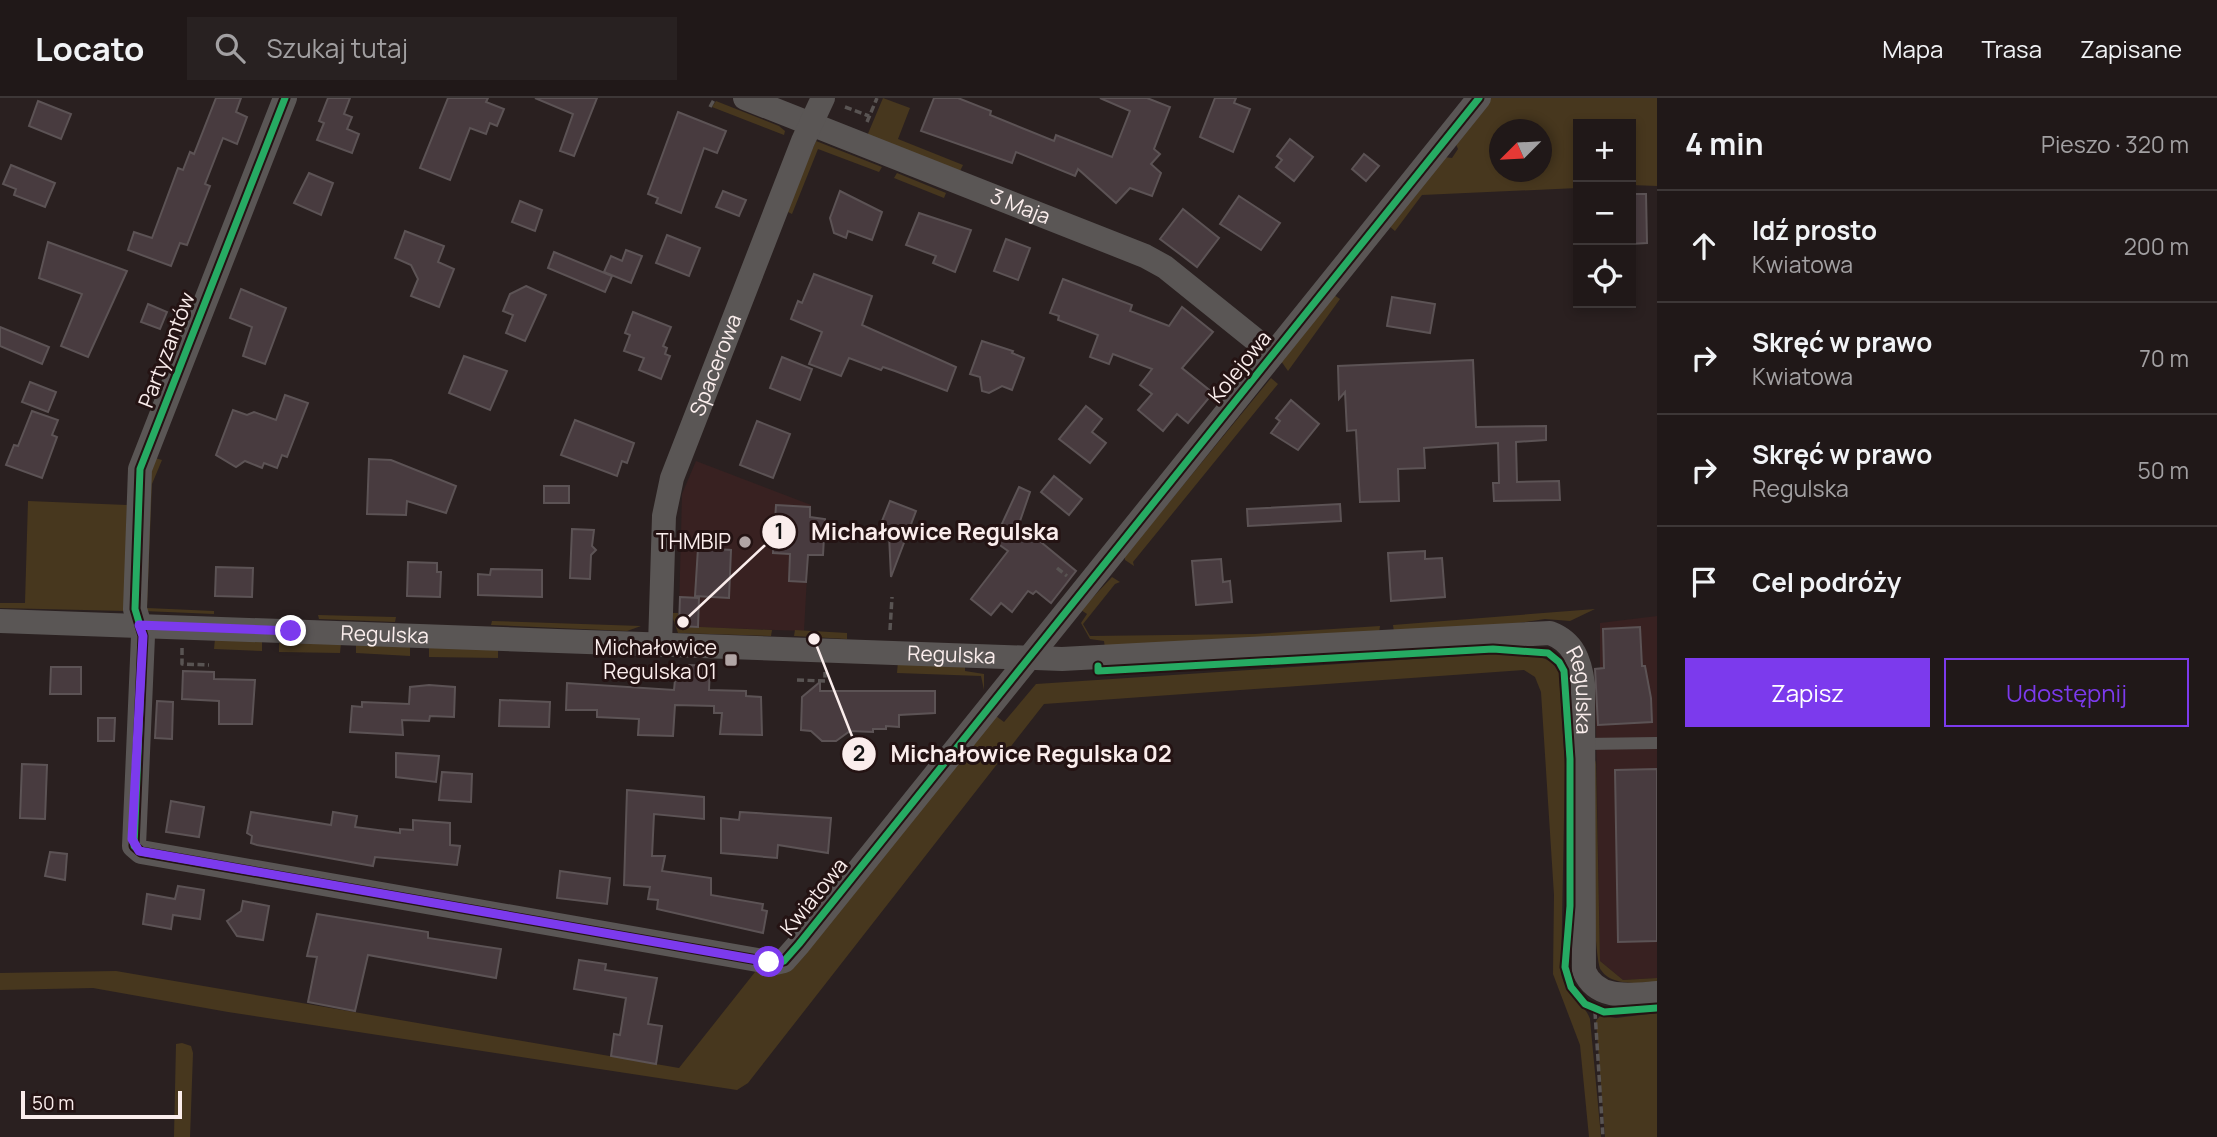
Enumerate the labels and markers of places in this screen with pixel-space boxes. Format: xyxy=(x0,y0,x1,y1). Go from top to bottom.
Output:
callout: Michałowice Regulska xyxy=(762,510,1073,554)
place label: THMBIP xyxy=(656,527,731,555)
marker: THMBIP xyxy=(737,534,753,550)
place label: Michałowice Regulska 01 xyxy=(595,633,717,685)
marker: Michałowice Regulska 01 xyxy=(723,652,739,668)
callout: Michałowice Regulska 02 xyxy=(841,732,1185,776)

